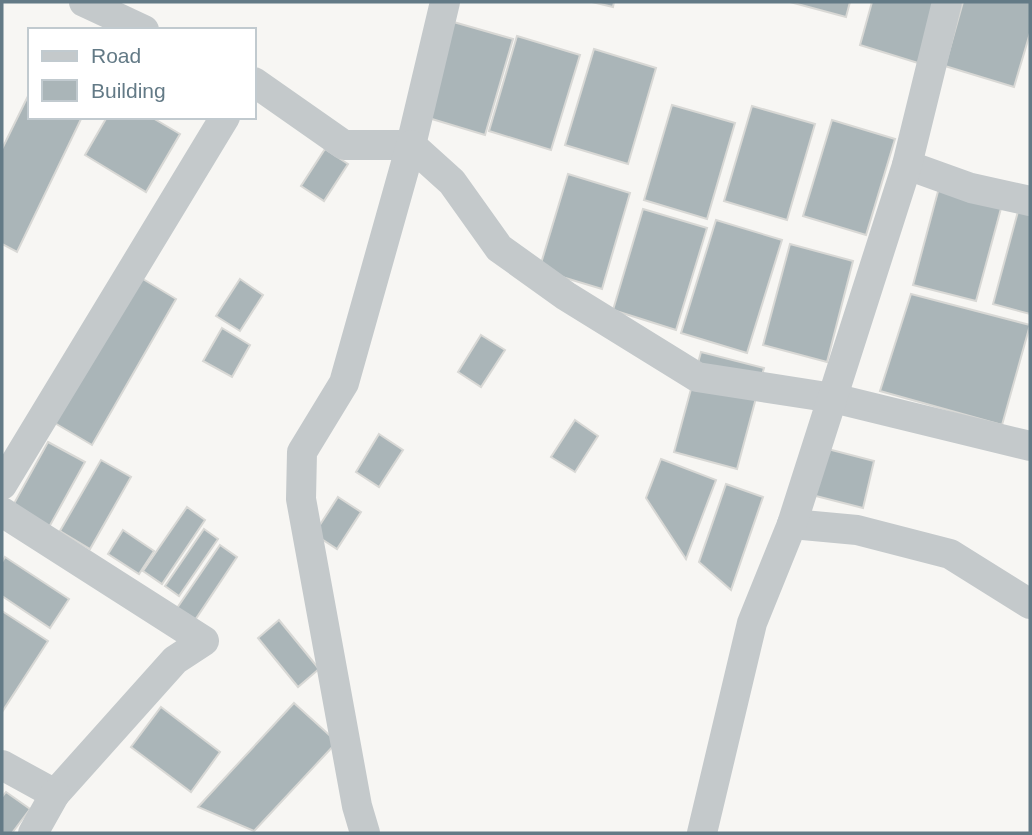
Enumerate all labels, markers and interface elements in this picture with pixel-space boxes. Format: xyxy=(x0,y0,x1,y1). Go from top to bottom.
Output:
legend xyxy=(28,28,256,119)
text: Road xyxy=(91,44,141,67)
text: Building xyxy=(91,79,166,102)

